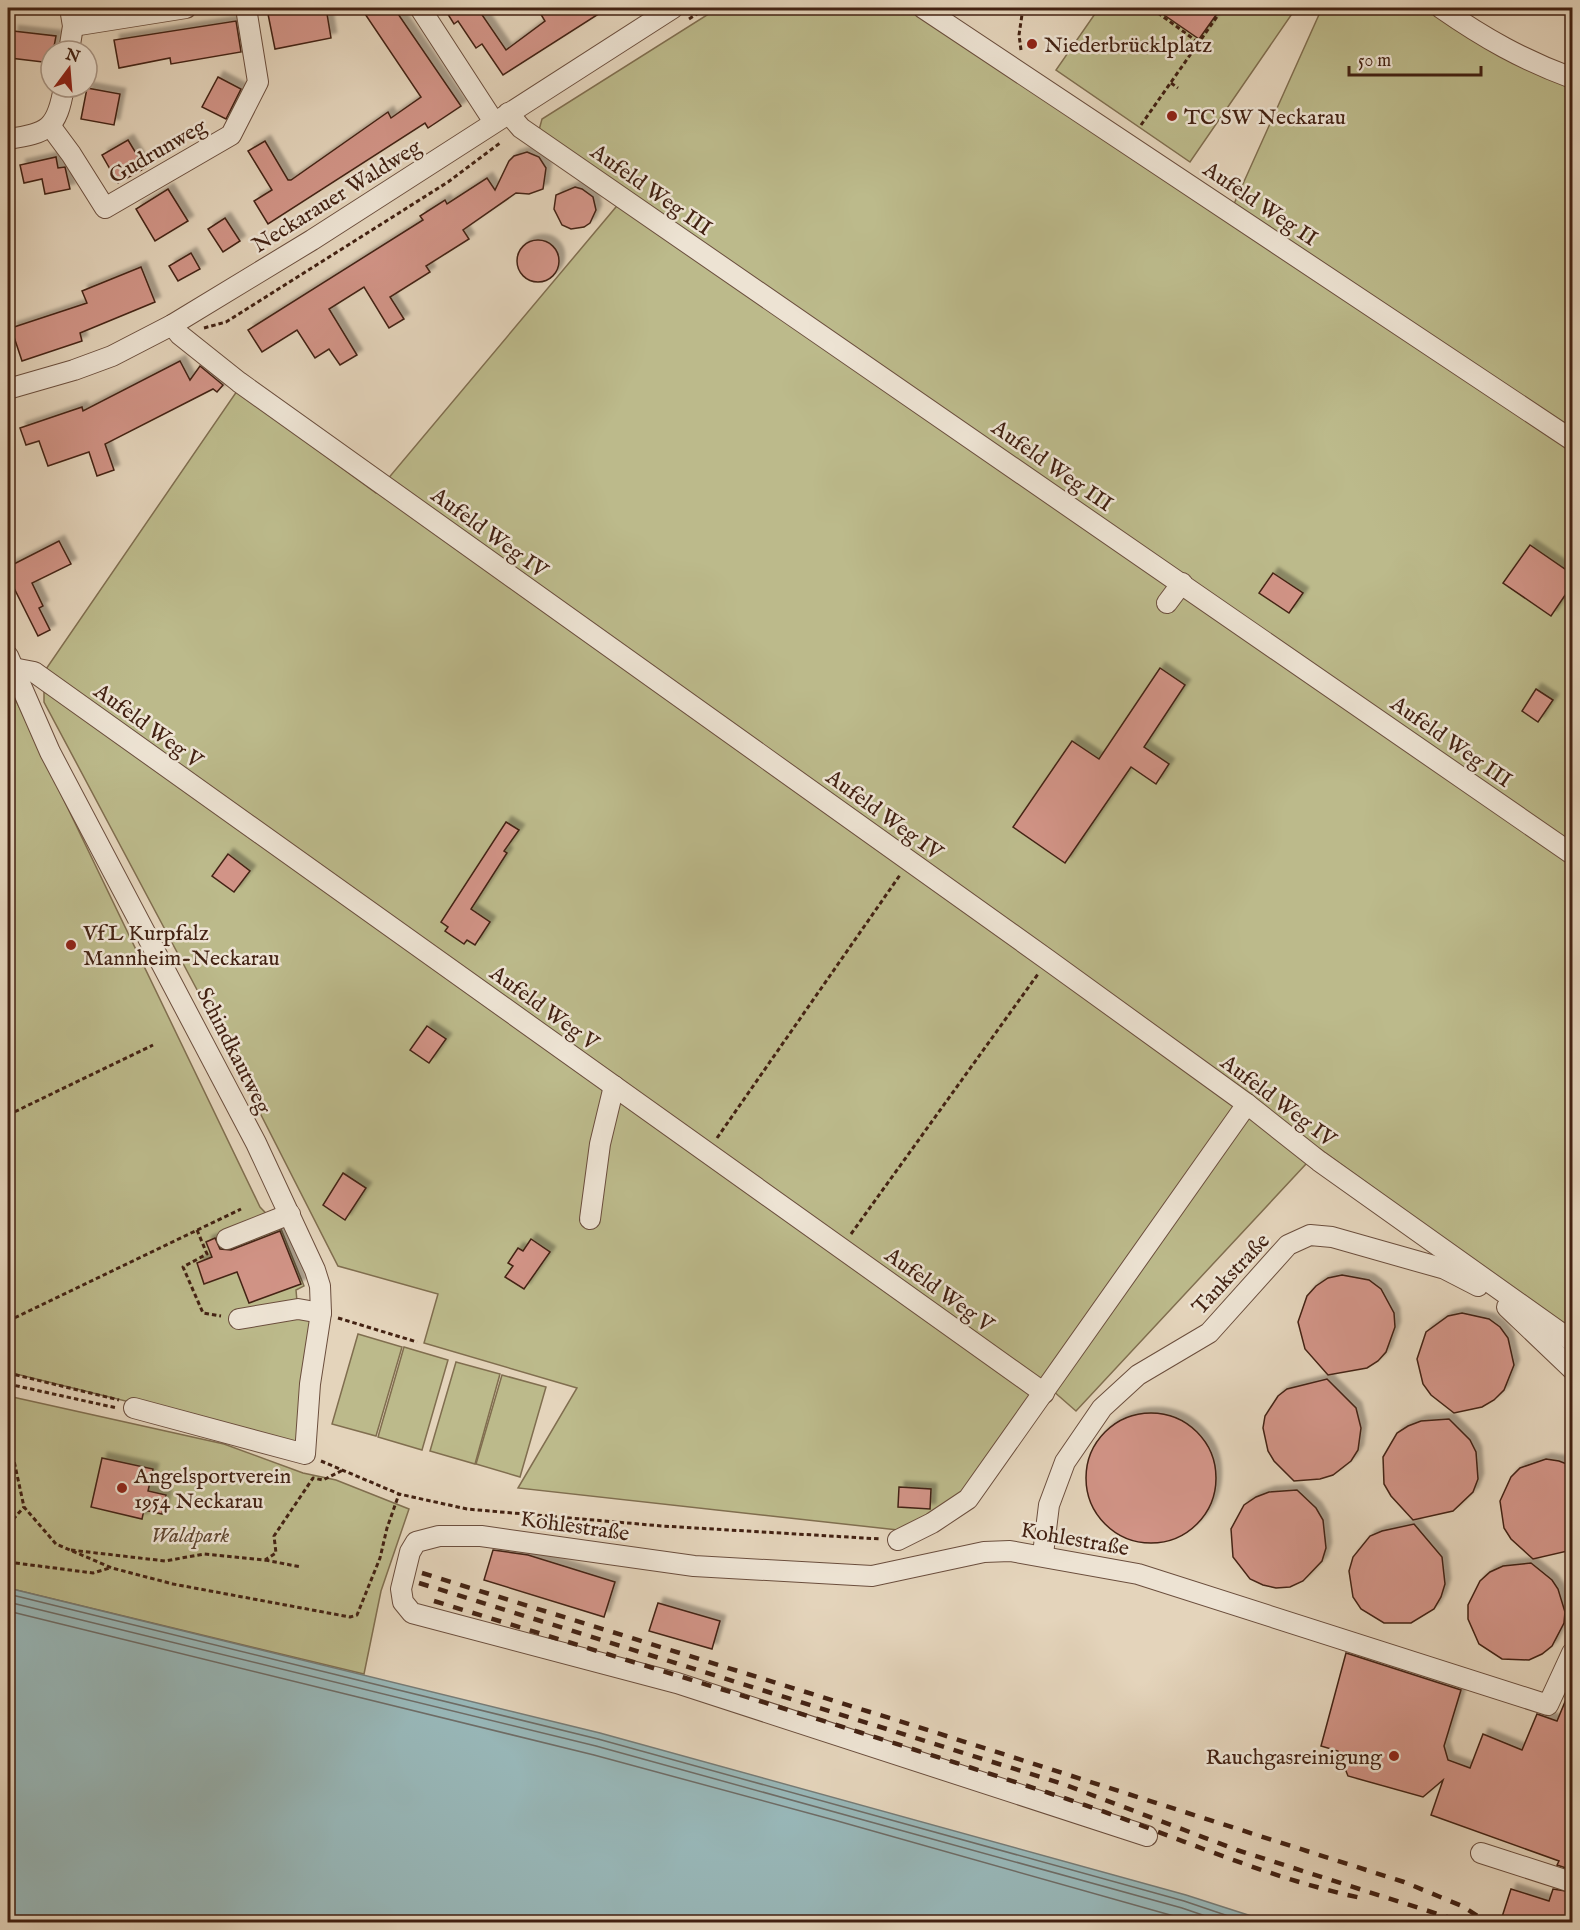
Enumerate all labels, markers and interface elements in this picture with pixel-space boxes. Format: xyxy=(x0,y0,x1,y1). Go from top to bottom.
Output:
place label: Niederbrücklplatz xyxy=(1044,32,1212,60)
marker: Niederbrücklplatz xyxy=(1025,37,1039,51)
north arrow xyxy=(39,39,99,99)
scale bar xyxy=(1349,39,1481,77)
text: N xyxy=(62,45,82,68)
text: 50 m xyxy=(1358,50,1391,73)
place label: TC SW Neckarau xyxy=(1184,104,1346,132)
marker: TC SW Neckarau xyxy=(1165,109,1179,123)
street label: Gudrunweg xyxy=(104,112,213,191)
street label: Neckarauer Waldweg xyxy=(247,133,428,260)
street label: Aufeld Weg III xyxy=(584,138,717,243)
street label: Aufeld Weg II xyxy=(1196,155,1323,253)
street label: Aufeld Weg III xyxy=(985,414,1118,519)
street label: Aufeld Weg IV xyxy=(424,481,553,586)
street label: Aufeld Weg V xyxy=(87,677,208,776)
street label: Aufeld Weg III xyxy=(1384,690,1517,795)
street label: Aufeld Weg IV xyxy=(819,763,948,868)
place label: VfL Kurpfalz Mannheim-Neckarau xyxy=(82,920,280,973)
marker: VfL Kurpfalz Mannheim-Neckarau xyxy=(64,938,78,952)
street label: Aufeld Weg V xyxy=(483,959,604,1058)
street label: Schindkautweg xyxy=(189,983,278,1120)
street label: Aufeld Weg IV xyxy=(1214,1048,1342,1154)
street label: Tankstraße xyxy=(1187,1228,1276,1321)
street label: Aufeld Weg V xyxy=(878,1241,999,1340)
place label: Angelsportverein 1954 Neckarau xyxy=(133,1463,292,1516)
marker: Angelsportverein 1954 Neckarau xyxy=(115,1481,129,1495)
street label: Kohlestraße xyxy=(518,1505,631,1548)
street label: Kohlestraße xyxy=(1018,1517,1131,1563)
park label: Waldpark xyxy=(151,1522,230,1550)
place label: Rauchgasreinigung xyxy=(1205,1744,1383,1772)
marker: Rauchgasreinigung xyxy=(1387,1749,1401,1763)

